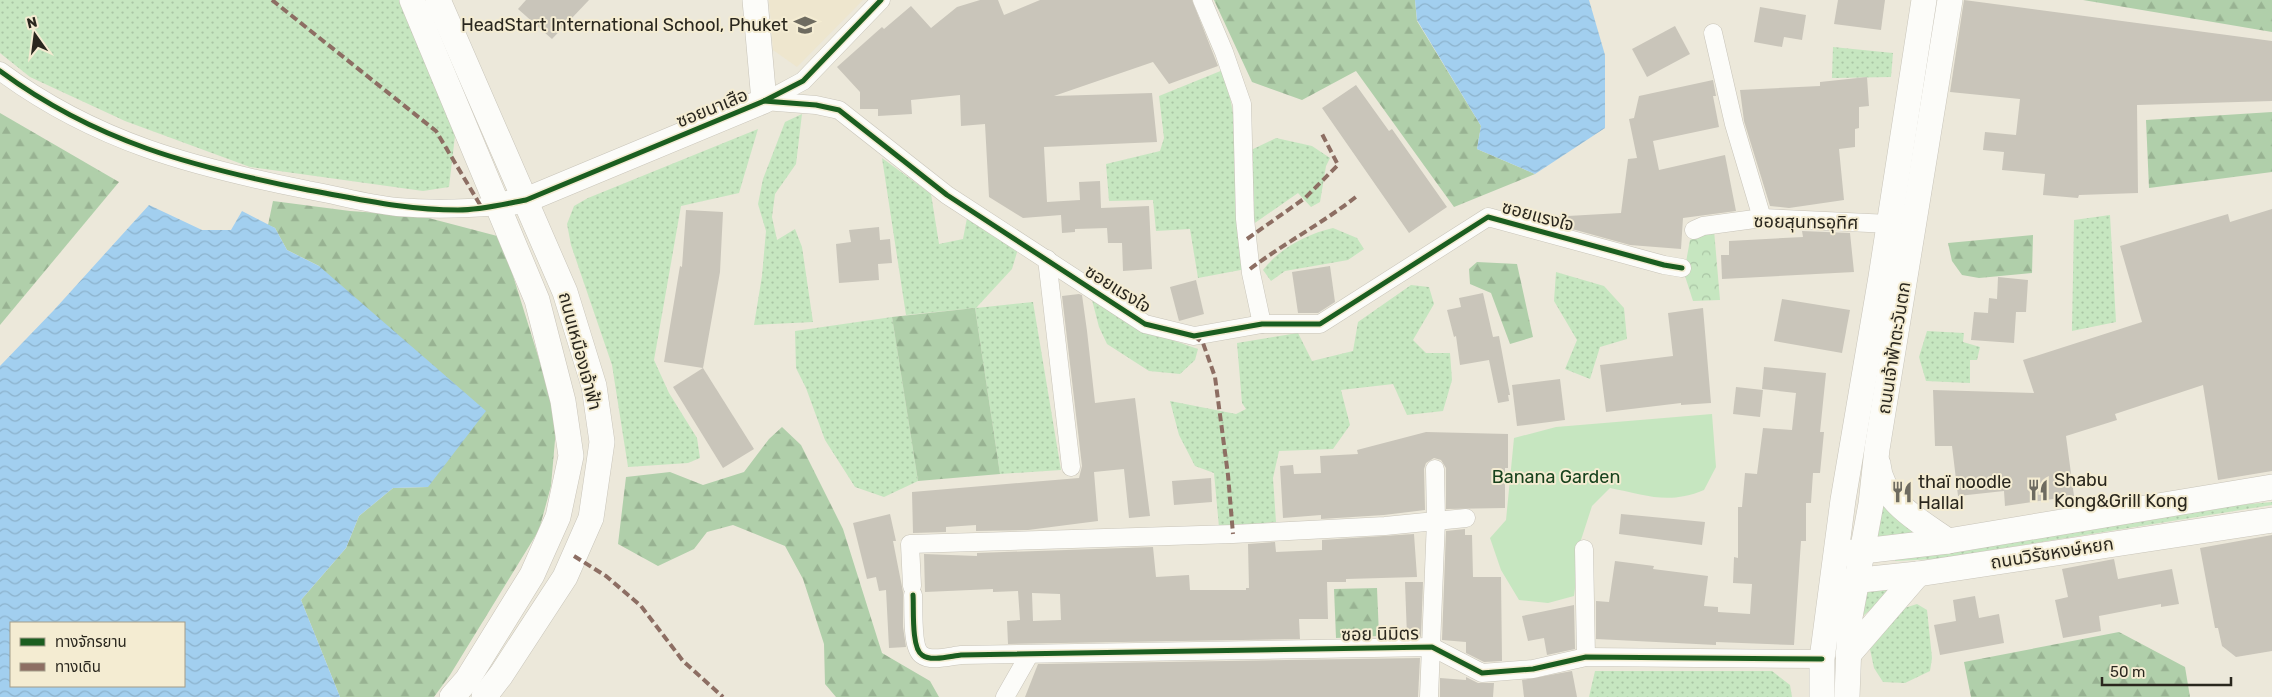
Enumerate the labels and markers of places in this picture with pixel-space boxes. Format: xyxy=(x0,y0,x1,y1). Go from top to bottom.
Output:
school or university icon: HeadStart International School, Phuket xyxy=(792,12,818,38)
place label: HeadStart International School, Phuket xyxy=(461,14,788,36)
place label: Shabu Kong&Grill Kong xyxy=(2054,469,2188,512)
place label: thaï noodle Hallal xyxy=(1918,471,2011,514)
restaurant icon: Shabu Kong&Grill Kong xyxy=(2025,477,2051,503)
restaurant icon: thaï noodle Hallal xyxy=(1889,479,1915,505)

